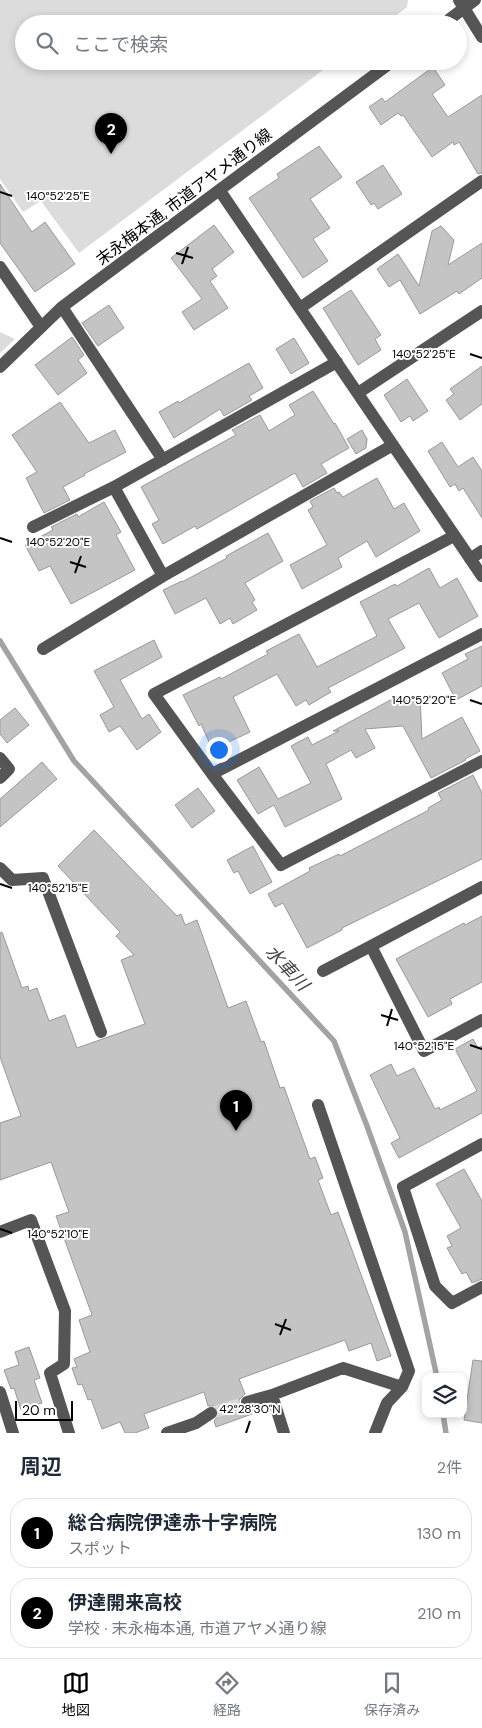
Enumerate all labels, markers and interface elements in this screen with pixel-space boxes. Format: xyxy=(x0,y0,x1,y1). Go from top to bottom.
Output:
search box xyxy=(15,15,467,70)
icon: search xyxy=(33,29,61,57)
text: ここで検索 xyxy=(73,32,168,57)
pin: 2 xyxy=(95,113,127,154)
street label: 末永梅本通, 市道アヤメ通り線 xyxy=(92,124,276,270)
text: 140°52'25"E xyxy=(26,188,90,204)
text: 140°52'25"E xyxy=(392,346,456,362)
text: 140°52'20"E xyxy=(26,534,90,550)
text: 140°52'20"E xyxy=(392,692,456,708)
your location xyxy=(206,737,232,763)
text: 140°52'15"E xyxy=(28,880,88,896)
water label: 水車川 xyxy=(260,940,316,997)
text: 140°52'15"E xyxy=(394,1038,454,1054)
pin: 1 xyxy=(220,1090,252,1131)
text: 140°52'10"E xyxy=(27,1226,89,1242)
map controls xyxy=(422,1373,467,1418)
button: layers xyxy=(422,1373,467,1418)
scale bar xyxy=(15,1398,72,1421)
text: 20 m xyxy=(22,1401,56,1419)
text: 42°28'30"N xyxy=(219,1401,281,1417)
text: 周辺 xyxy=(20,1453,62,1481)
text: 2件 xyxy=(437,1457,462,1478)
text: 総合病院伊達赤十字病院 xyxy=(68,1510,277,1535)
text: 1 xyxy=(34,1523,40,1544)
text: 130 m xyxy=(417,1523,461,1544)
text: スポット xyxy=(68,1538,132,1559)
text: 伊達開来高校 xyxy=(68,1590,182,1615)
text: 2 xyxy=(32,1603,42,1624)
text: 210 m xyxy=(417,1603,461,1624)
text: 学校 · 末永梅本通, 市道アヤメ通り線 xyxy=(68,1618,327,1639)
tab: 地図 xyxy=(62,1669,90,1719)
tab: 経路 xyxy=(213,1669,241,1719)
tab: 保存済み xyxy=(364,1669,420,1719)

